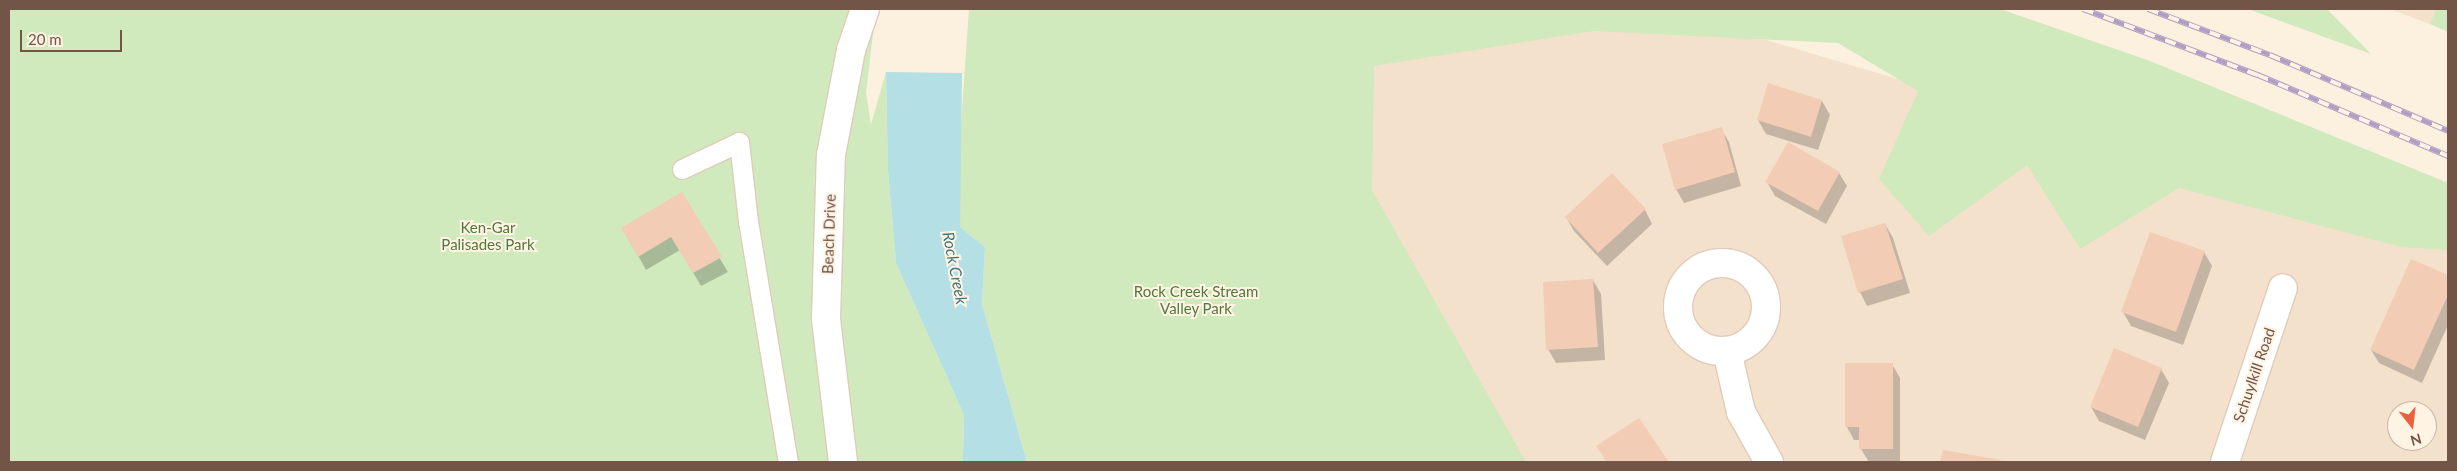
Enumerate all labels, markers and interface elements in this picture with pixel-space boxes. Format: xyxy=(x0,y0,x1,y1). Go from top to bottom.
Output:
scale bar xyxy=(22,20,125,52)
text: 20 m xyxy=(28,30,62,48)
street label: Beach Drive xyxy=(819,194,839,274)
park label: Ken-Gar Palisades Park xyxy=(441,218,535,253)
water label: Rock Creek xyxy=(939,230,971,306)
park label: Rock Creek Stream Valley Park xyxy=(1134,282,1258,317)
street label: Schuylkill Road xyxy=(2229,325,2279,425)
north arrow xyxy=(2387,401,2437,451)
text: N xyxy=(2408,430,2424,450)

